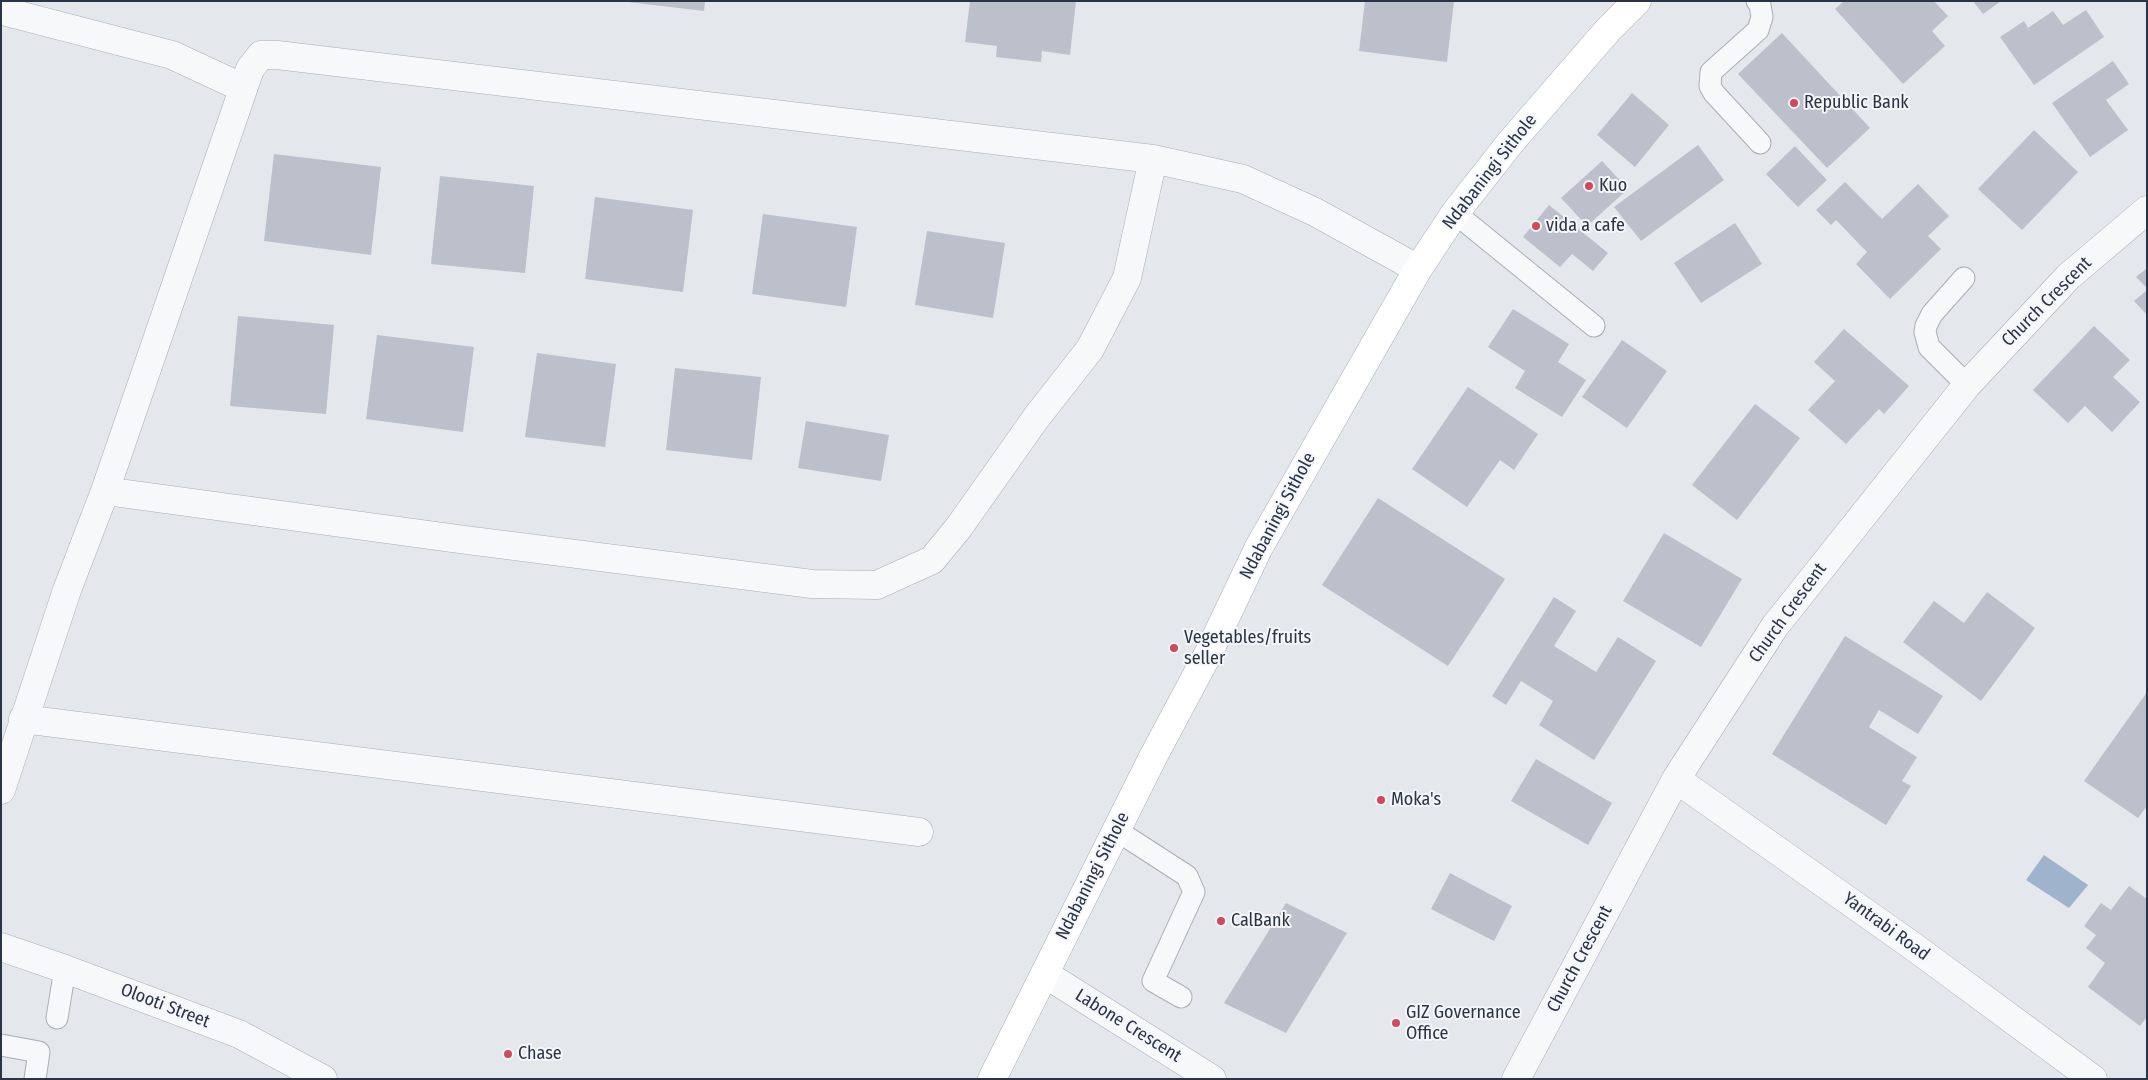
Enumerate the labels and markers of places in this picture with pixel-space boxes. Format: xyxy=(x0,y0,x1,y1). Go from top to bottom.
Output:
place label: Republic Bank xyxy=(1804,92,1909,114)
marker: Republic Bank xyxy=(1788,97,1800,109)
place label: Kuo xyxy=(1599,175,1627,197)
marker: Kuo xyxy=(1583,180,1595,192)
place label: vida a cafe xyxy=(1546,215,1625,237)
marker: vida a cafe xyxy=(1530,220,1542,232)
place label: Vegetables/fruits seller xyxy=(1184,627,1311,670)
marker: Vegetables/fruits seller xyxy=(1168,642,1180,654)
place label: Moka's xyxy=(1391,789,1441,811)
marker: Moka's xyxy=(1375,794,1387,806)
place label: CalBank xyxy=(1231,910,1290,932)
marker: CalBank xyxy=(1215,915,1227,927)
place label: GIZ Governance Office xyxy=(1406,1002,1521,1044)
marker: GIZ Governance Office xyxy=(1390,1017,1402,1029)
place label: Chase xyxy=(518,1043,562,1065)
marker: Chase xyxy=(502,1048,514,1060)

